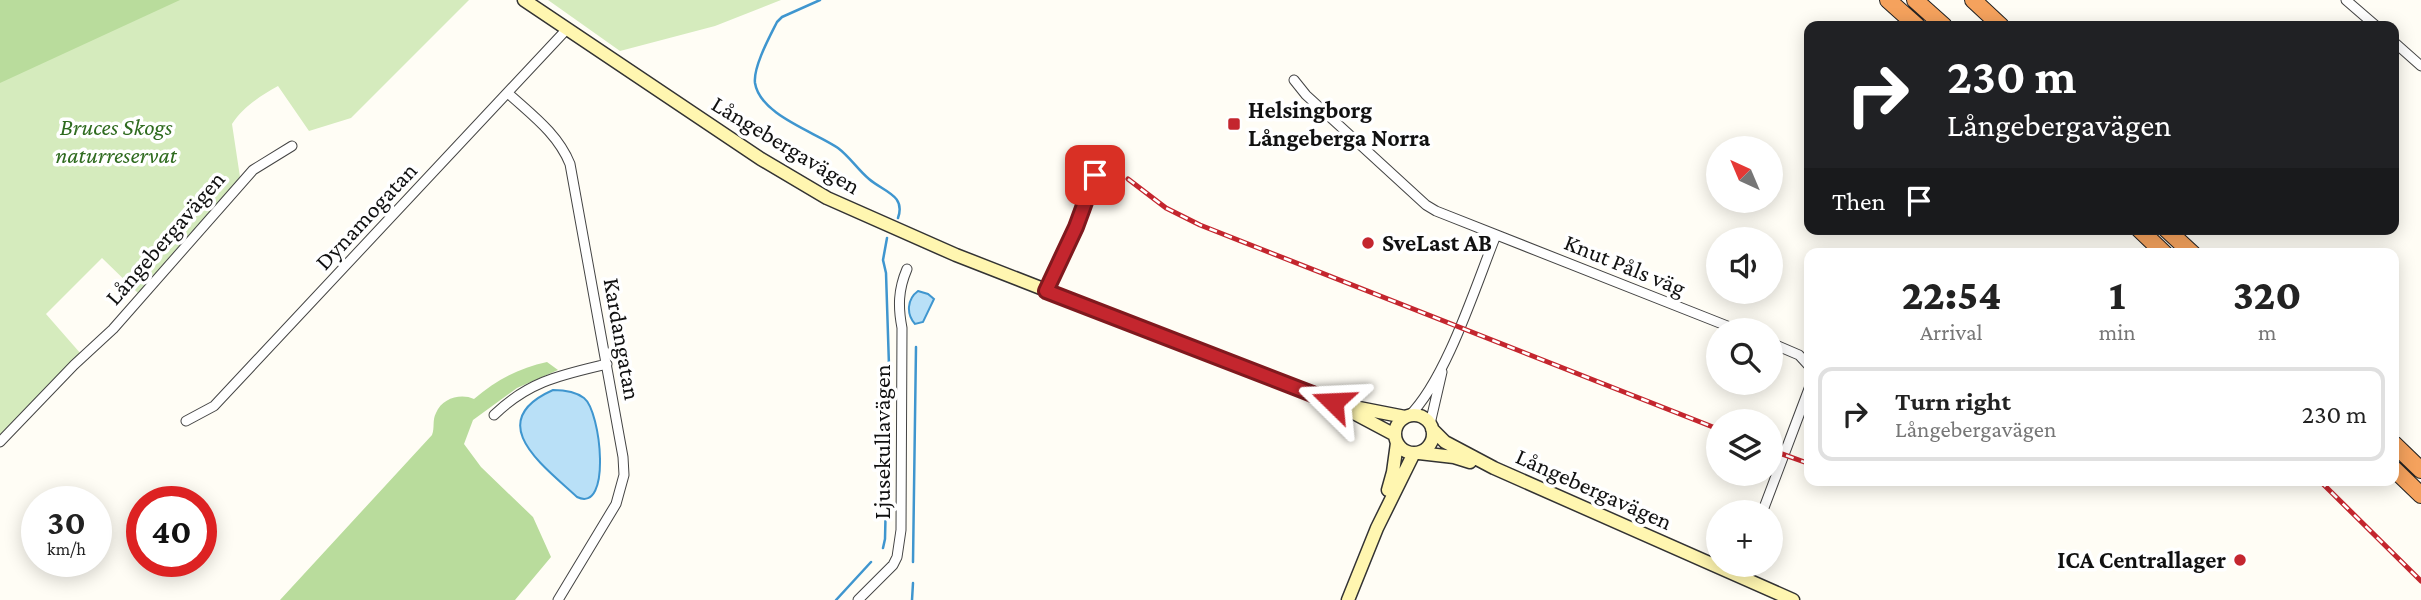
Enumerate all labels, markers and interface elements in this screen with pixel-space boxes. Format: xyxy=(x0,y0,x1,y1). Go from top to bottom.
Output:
icon: right xyxy=(1832,49,1923,140)
text: 230 m xyxy=(1947,49,2077,104)
street label: Långebergavägen xyxy=(707,90,865,200)
place label: Helsingborg Långeberga Norra xyxy=(1248,96,1430,151)
text: Långebergavägen xyxy=(1947,107,2171,143)
park label: Bruces Skogs naturreservat xyxy=(55,113,178,168)
marker: Helsingborg Långeberga Norra xyxy=(1226,116,1242,132)
north arrow xyxy=(1706,136,1783,214)
map controls xyxy=(1706,136,1783,577)
pin xyxy=(1065,145,1125,205)
street label: Dynamogatan xyxy=(309,156,422,275)
icon: arrive xyxy=(1076,156,1114,194)
street label: Långebergavägen xyxy=(99,165,230,310)
icon: arrive xyxy=(1900,182,1938,220)
text: Then xyxy=(1832,187,1886,216)
button: sound xyxy=(1706,227,1783,304)
street label: Knut Påls väg xyxy=(1561,228,1690,301)
place label: SveLast AB xyxy=(1382,229,1492,256)
marker: SveLast AB xyxy=(1360,235,1376,251)
text: 22:54 xyxy=(1901,271,2001,318)
text: 1 xyxy=(2109,271,2125,318)
text: 320 xyxy=(2233,271,2302,318)
street label: Kardangatan xyxy=(598,276,647,402)
button: search xyxy=(1706,318,1783,395)
text: Arrival xyxy=(1920,319,1983,345)
text: min xyxy=(2099,319,2136,345)
text: m xyxy=(2258,319,2277,345)
street label: Ljusekullavägen xyxy=(868,364,895,520)
position arrow xyxy=(1296,365,1370,439)
text: Turn right xyxy=(1895,387,2011,416)
icon: right xyxy=(1836,395,1874,433)
text: 230 m xyxy=(2302,400,2367,429)
button: layers xyxy=(1706,409,1783,486)
text: Långebergavägen xyxy=(1895,416,2056,442)
street label: Långebergavägen xyxy=(1512,442,1677,535)
speed limit sign: 40 xyxy=(126,486,217,577)
button: + xyxy=(1706,500,1783,577)
text: 30 xyxy=(47,503,86,542)
text: km/h xyxy=(47,539,86,559)
place label: ICA Centrallager xyxy=(2057,546,2226,573)
marker: ICA Centrallager xyxy=(2232,552,2248,568)

